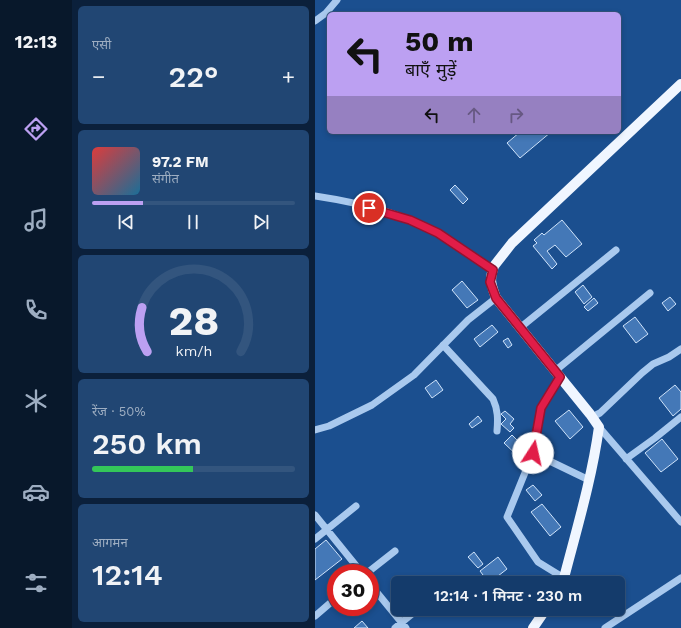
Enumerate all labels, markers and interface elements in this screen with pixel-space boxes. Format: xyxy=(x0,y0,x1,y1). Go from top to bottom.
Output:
text: 50 m xyxy=(405,25,474,58)
icon: left xyxy=(339,28,391,80)
text: 12:13 xyxy=(15,31,57,52)
text: एसी xyxy=(92,37,111,52)
text: 22° xyxy=(169,59,218,94)
text: बाएँ मुड़ें xyxy=(405,59,456,80)
text: − xyxy=(92,64,105,89)
text: + xyxy=(282,64,295,89)
icon: left xyxy=(421,104,443,126)
icon: ahead xyxy=(463,104,485,126)
icon: right xyxy=(505,104,527,126)
icon: directions xyxy=(22,115,50,143)
text: 97.2 FM xyxy=(152,153,209,171)
text: संगीत xyxy=(152,171,179,186)
pin xyxy=(352,191,386,225)
icon: arrive xyxy=(358,197,380,219)
icon: music xyxy=(22,206,50,234)
icon: previous xyxy=(115,211,137,233)
icon: pause xyxy=(182,211,204,233)
icon: next xyxy=(250,211,272,233)
icon: phone xyxy=(22,296,50,324)
text: 28 xyxy=(168,296,219,345)
text: km/h xyxy=(175,343,212,359)
icon: climate xyxy=(22,387,50,415)
text: रेंज · 50% xyxy=(92,404,146,419)
text: 250 km xyxy=(92,426,202,461)
position arrow xyxy=(512,432,554,474)
icon: car xyxy=(22,478,50,506)
text: आगमन xyxy=(92,535,128,550)
text: 12:14 xyxy=(92,557,163,592)
speed limit sign: 30 xyxy=(327,564,379,616)
icon: filters xyxy=(22,569,50,597)
text: 12:14 · 1 मिनट · 230 m xyxy=(434,587,582,605)

